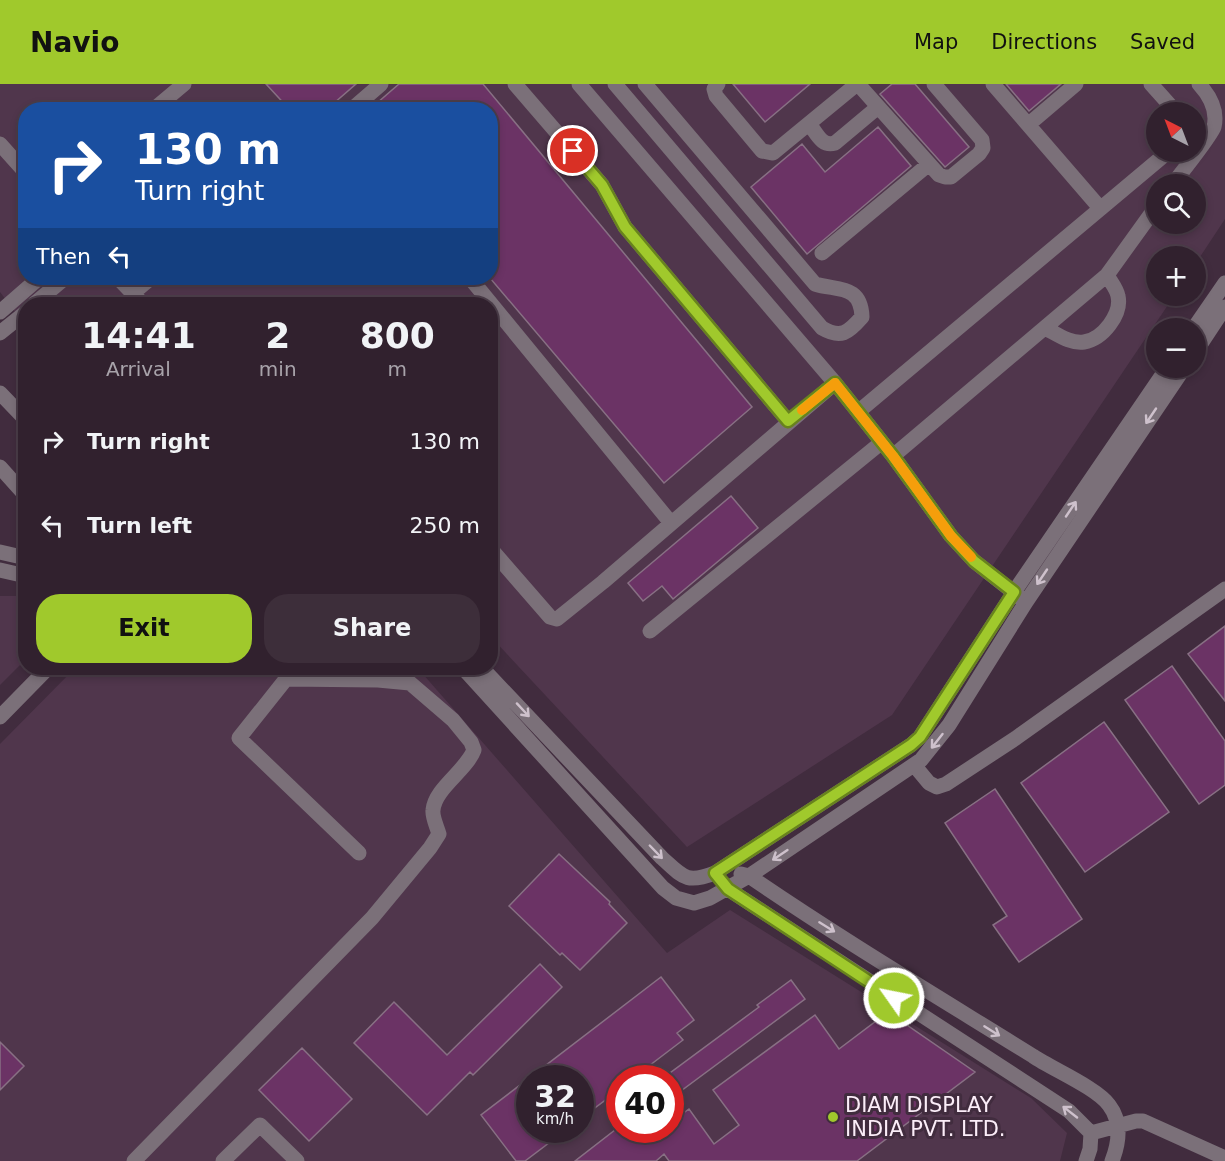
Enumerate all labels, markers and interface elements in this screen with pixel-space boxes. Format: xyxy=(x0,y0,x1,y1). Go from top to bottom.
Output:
text: Navio xyxy=(30,26,119,59)
text: Map xyxy=(914,30,958,54)
text: Directions xyxy=(991,30,1097,54)
text: Saved xyxy=(1130,30,1195,54)
north arrow xyxy=(1146,102,1206,162)
map controls xyxy=(1146,102,1206,378)
text: 130 m xyxy=(135,125,281,174)
pin xyxy=(547,125,598,176)
icon: right xyxy=(36,126,114,204)
icon: arrive xyxy=(556,134,589,167)
button: search xyxy=(1146,174,1206,234)
text: Turn right xyxy=(135,175,264,206)
icon: left xyxy=(103,240,136,273)
text: Then xyxy=(36,244,91,269)
button: + xyxy=(1146,246,1206,306)
text: 14:41 xyxy=(81,315,196,356)
text: 2 xyxy=(265,315,290,356)
text: 800 xyxy=(360,315,435,356)
button: − xyxy=(1146,318,1206,378)
text: Arrival xyxy=(106,357,171,381)
text: min xyxy=(259,357,297,381)
text: m xyxy=(388,357,407,381)
one-way arrow xyxy=(1145,407,1157,424)
icon: right xyxy=(36,425,69,458)
text: Turn right xyxy=(87,429,210,454)
text: 130 m xyxy=(410,429,480,454)
one-way arrow xyxy=(1065,501,1077,518)
icon: left xyxy=(36,509,69,542)
text: Turn left xyxy=(87,513,192,538)
text: 250 m xyxy=(410,513,480,538)
one-way arrow xyxy=(1036,569,1048,585)
button: Exit xyxy=(36,594,252,663)
button: Share xyxy=(264,594,480,663)
one-way arrow xyxy=(515,702,529,717)
one-way arrow xyxy=(931,733,943,749)
one-way arrow xyxy=(649,844,663,859)
one-way arrow xyxy=(771,849,788,862)
one-way arrow xyxy=(818,921,835,933)
position arrow xyxy=(862,966,926,1030)
one-way arrow xyxy=(983,1025,1000,1037)
speed limit sign: 40 xyxy=(606,1065,684,1143)
text: 32 xyxy=(534,1079,576,1114)
place label: DIAM DISPLAY INDIA PVT. LTD. xyxy=(845,1093,1006,1141)
one-way arrow xyxy=(1062,1106,1078,1119)
text: km/h xyxy=(536,1110,574,1128)
marker: DIAM DISPLAY INDIA PVT. LTD. xyxy=(826,1110,840,1124)

